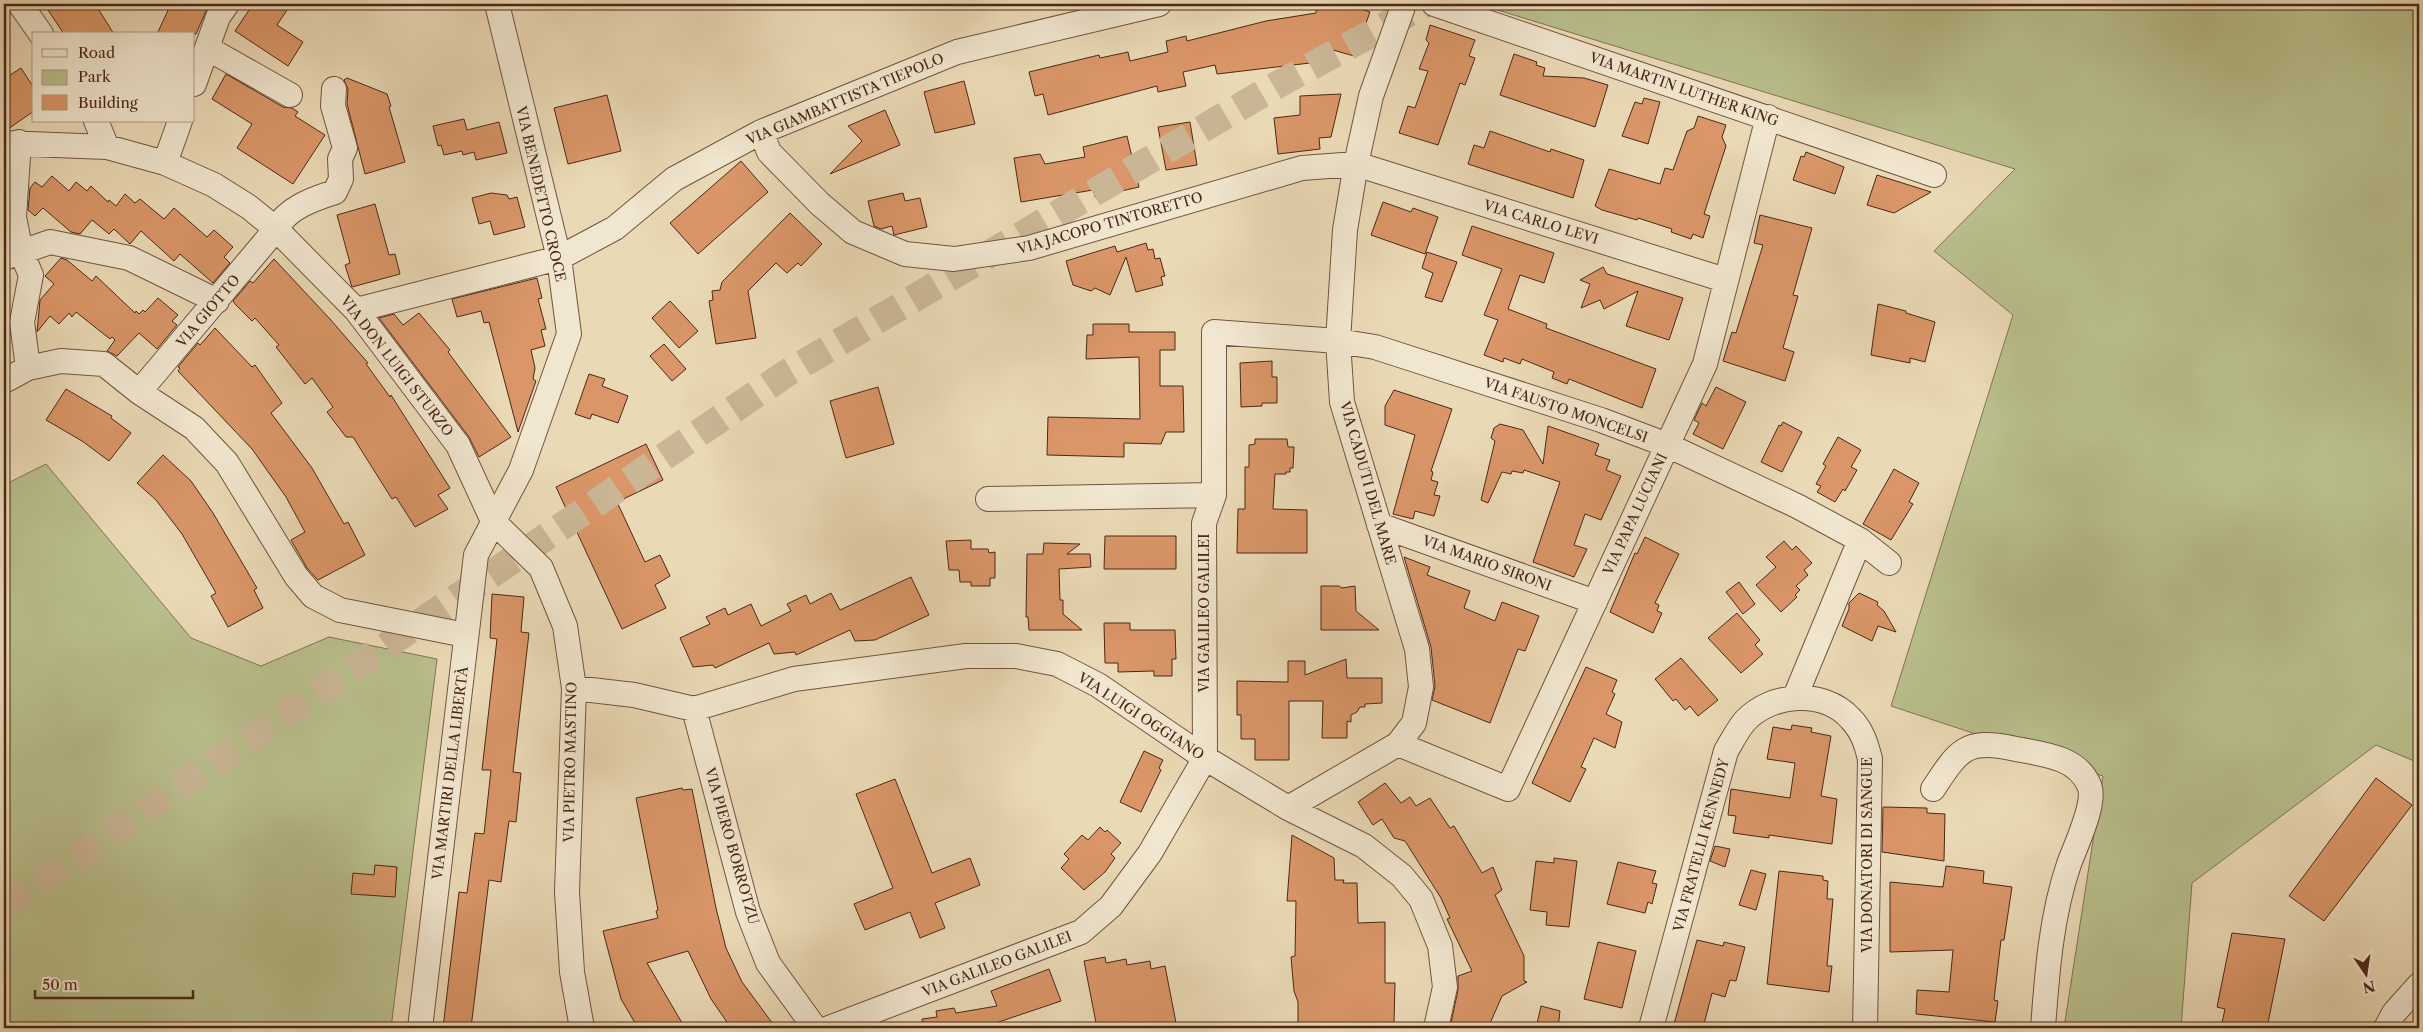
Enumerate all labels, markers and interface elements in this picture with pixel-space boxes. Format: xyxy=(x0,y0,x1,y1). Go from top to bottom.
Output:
legend xyxy=(32,32,195,122)
text: Road xyxy=(78,43,115,62)
street label: VIA MARTIN LUTHER KING xyxy=(1586,48,1781,130)
street label: VIA GIAMBATTISTA TIEPOLO xyxy=(743,49,947,149)
text: Park xyxy=(78,67,112,86)
text: Building xyxy=(78,93,138,112)
street label: VIA BENEDETTO CROCE xyxy=(512,103,570,284)
street label: VIA JACOPO TINTORETTO xyxy=(1014,188,1205,258)
street label: VIA CARLO LEVI xyxy=(1480,196,1601,248)
street label: VIA GIOTTO xyxy=(172,271,244,352)
street label: VIA DON LUIGI STURZO xyxy=(336,291,457,440)
street label: VIA FAUSTO MONCELSI xyxy=(1481,373,1650,447)
street label: VIA CADUTI DEL MARE xyxy=(1336,398,1400,567)
street label: VIA PAPA LUCIANI xyxy=(1598,450,1671,579)
street label: VIA MARIO SIRONI xyxy=(1419,531,1554,595)
street label: VIA GALILEO GALILEI xyxy=(1195,533,1213,694)
street label: VIA MARTIRI DELLA LIBERTÀ xyxy=(428,665,472,882)
street label: VIA LUIGI OGGIANO xyxy=(1074,668,1208,764)
street label: VIA PIETRO MASTINO xyxy=(560,682,580,843)
street label: VIA FRATELLI KENNEDY xyxy=(1669,755,1733,935)
street label: VIA DONATORI DI SANGUE xyxy=(1858,757,1876,954)
street label: VIA PIERO BORROTZU xyxy=(701,764,763,927)
street label: VIA GALILEO GALILEI xyxy=(919,927,1074,1001)
north arrow xyxy=(2340,950,2390,1000)
scale bar xyxy=(35,967,192,999)
text: 50 m xyxy=(42,975,78,994)
text: N xyxy=(2361,977,2377,997)

